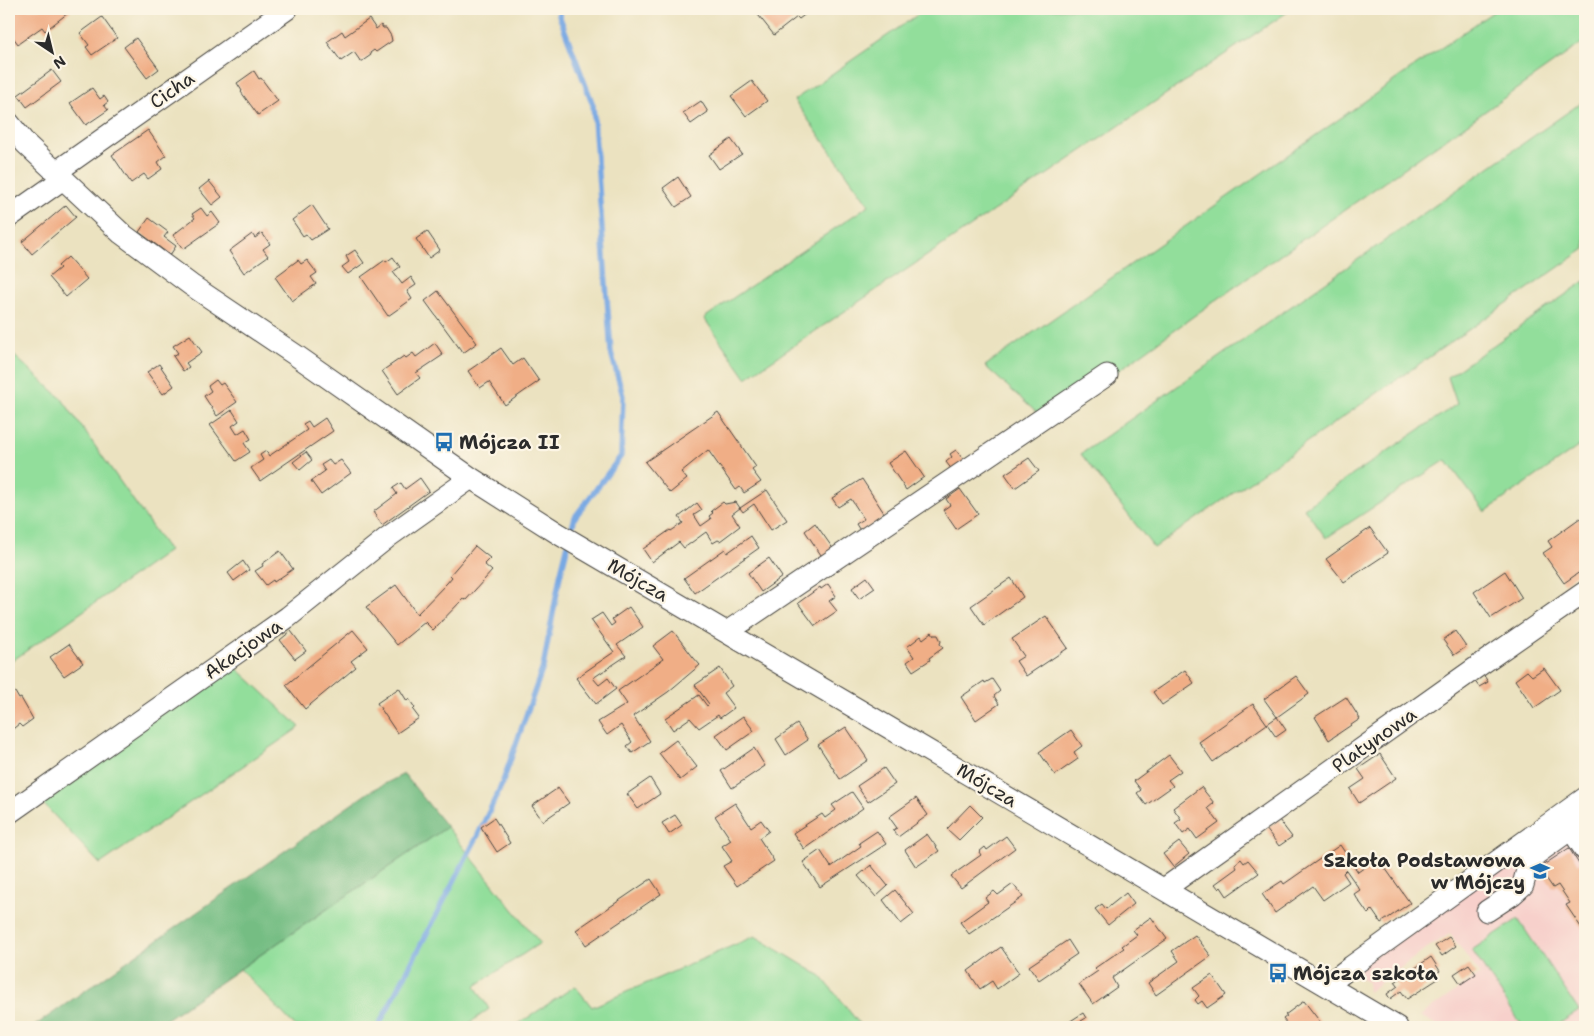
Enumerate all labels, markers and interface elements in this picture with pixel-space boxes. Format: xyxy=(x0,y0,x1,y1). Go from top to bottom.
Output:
north arrow xyxy=(28,28,78,78)
text: N xyxy=(50,52,69,73)
street label: Cicha xyxy=(145,66,200,114)
place label: Mójcza II xyxy=(459,430,560,455)
bus stop icon: Mójcza II xyxy=(433,431,455,453)
street label: Mójcza xyxy=(603,553,673,608)
street label: Akacjowa xyxy=(199,613,287,685)
street label: Platynowa xyxy=(1327,702,1421,778)
street label: Mójcza xyxy=(952,757,1022,813)
place label: Szkoła Podstawowa w Mójczy xyxy=(1324,848,1525,895)
school or university icon: Szkoła Podstawowa w Mójczy xyxy=(1529,860,1551,882)
place label: Mójcza szkoła xyxy=(1293,961,1438,986)
bus stop icon: Mójcza szkoła xyxy=(1267,962,1289,984)

